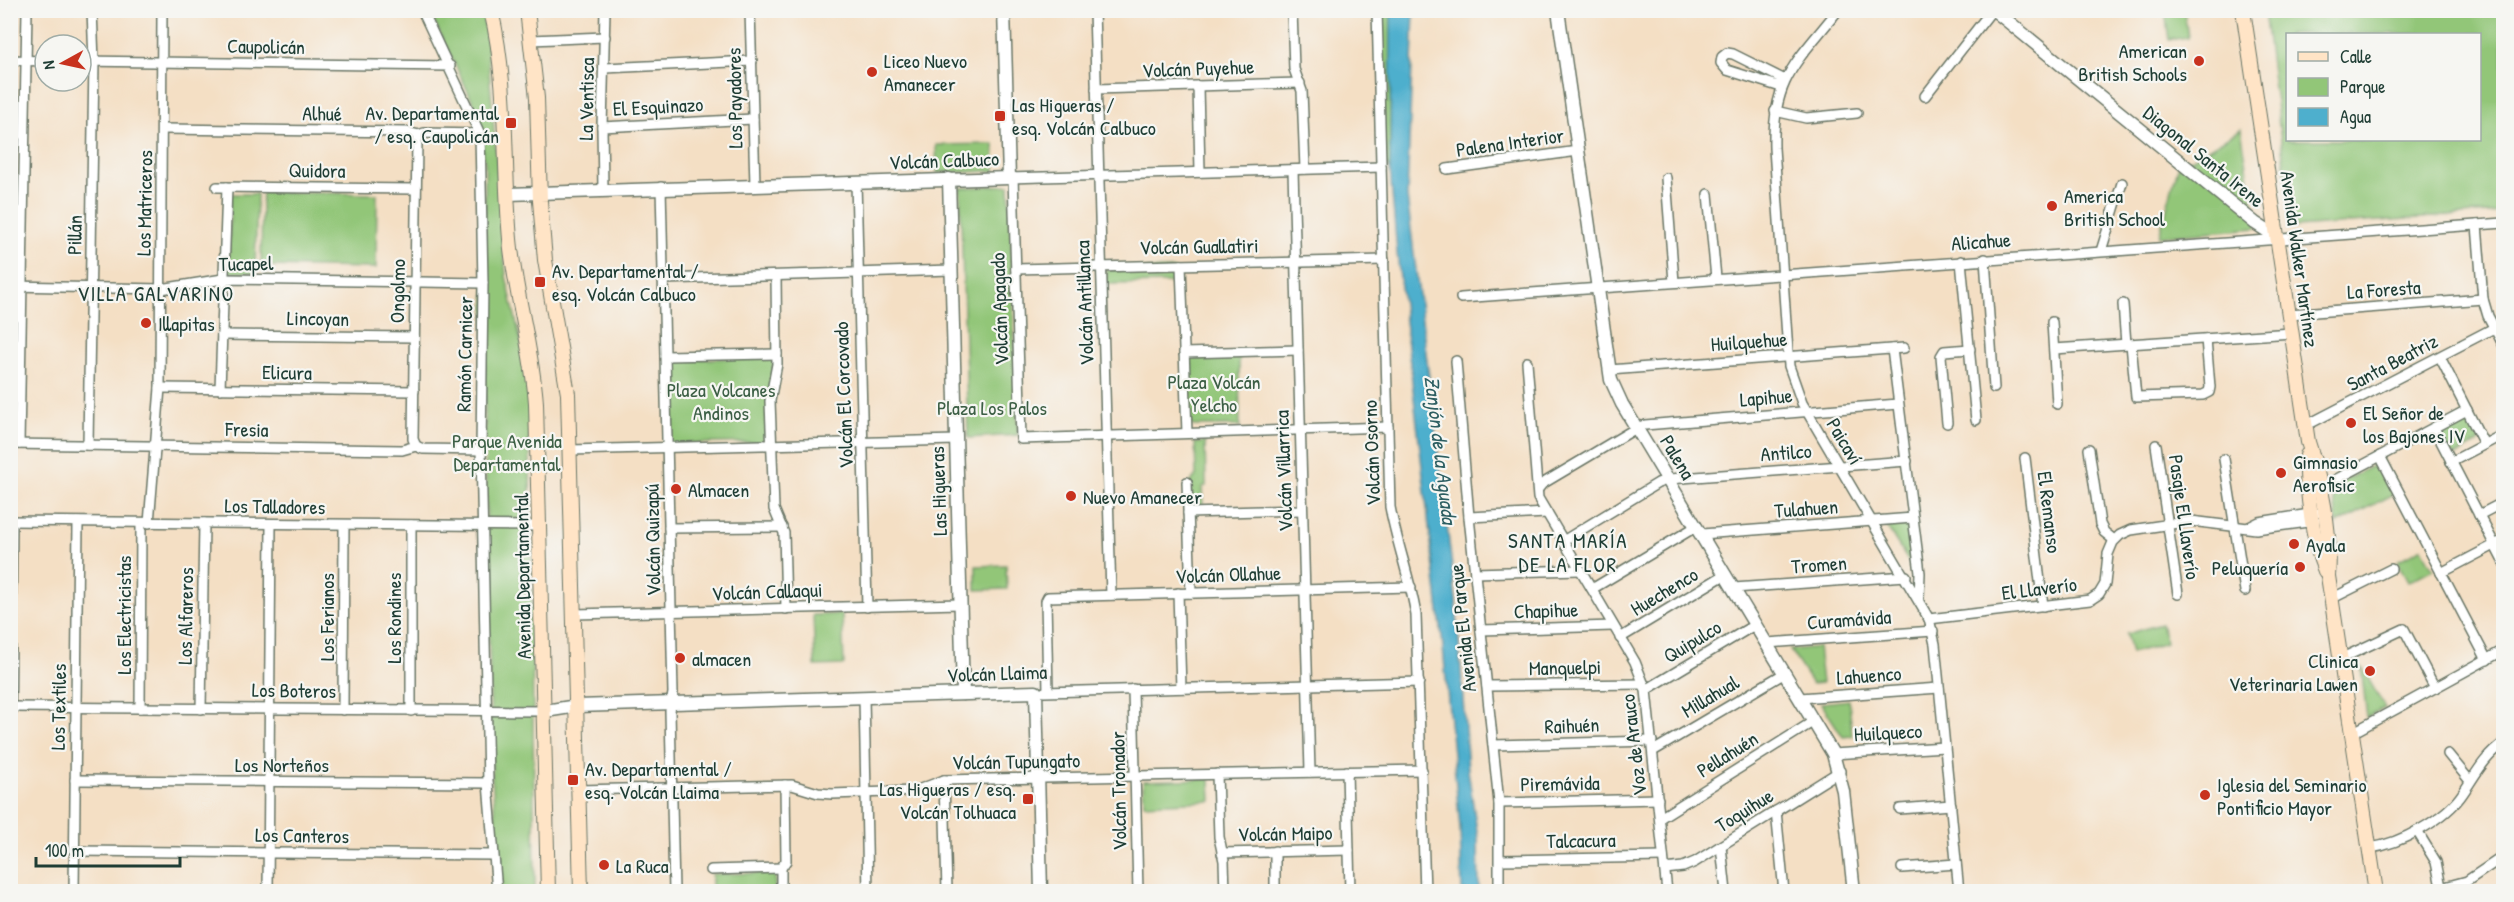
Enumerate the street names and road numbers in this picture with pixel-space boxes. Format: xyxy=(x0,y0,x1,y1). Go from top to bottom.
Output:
street label: Caupolicán xyxy=(227,32,305,60)
street label: Los Payadores xyxy=(720,47,748,149)
street label: Volcán Puyehue xyxy=(1141,53,1255,83)
street label: La Ventisca xyxy=(572,57,600,141)
street label: El Esquinazo xyxy=(612,90,704,122)
street label: Alhué xyxy=(302,99,342,127)
street label: Diagonal Santa Irene xyxy=(2138,99,2270,213)
street label: Palena Interior xyxy=(1454,121,1566,163)
street label: Volcán Calbuco xyxy=(889,145,999,175)
street label: Los Matriceros xyxy=(130,150,158,256)
street label: Quidora xyxy=(288,156,346,184)
street label: Avenida Walker Martínez xyxy=(2274,169,2326,349)
street label: Pillán xyxy=(60,215,88,255)
street label: Alicahue xyxy=(1950,225,2012,257)
street label: Volcán Guallatiri xyxy=(1139,231,1259,261)
street label: Volcán Antillanca xyxy=(1068,240,1100,366)
street label: Tucapel xyxy=(218,249,274,277)
street label: Volcán Apagado xyxy=(984,252,1014,366)
street label: Ongolmo xyxy=(383,259,411,323)
street label: La Foresta xyxy=(2346,273,2422,305)
street label: Ramón Carnicer xyxy=(449,296,479,412)
street label: Lincoyan xyxy=(287,304,349,332)
street label: Volcán El Corcovado xyxy=(827,321,859,469)
street label: Huilquehue xyxy=(1710,325,1788,357)
street label: Santa Beatriz xyxy=(2342,327,2442,397)
street label: Elicura xyxy=(262,358,312,386)
street label: Lapihue xyxy=(1739,381,1793,413)
street label: Volcán Osorno xyxy=(1356,400,1386,506)
street label: Volcán Villarrica xyxy=(1267,410,1299,532)
street label: Paicaví xyxy=(1821,413,1869,469)
street label: Fresia xyxy=(224,415,269,443)
street label: Palena xyxy=(1654,430,1702,484)
street label: Antilco xyxy=(1759,437,1813,467)
street label: Las Higueras xyxy=(923,446,953,536)
street label: Pasaje El Llaverío xyxy=(2163,453,2207,581)
street label: El Remanso xyxy=(2032,470,2068,554)
street label: Volcán Quizapú xyxy=(638,484,666,596)
street label: Los Talladores xyxy=(224,492,326,520)
street label: Avenida Departamental xyxy=(507,492,537,659)
street label: Tulahuen xyxy=(1773,492,1839,524)
street label: Tromen xyxy=(1790,549,1848,579)
street label: Los Electricistas xyxy=(110,555,137,675)
street label: Volcán Ollahue xyxy=(1175,559,1281,589)
street label: Huechenco xyxy=(1625,560,1703,622)
street label: Avenida El Parque xyxy=(1442,563,1482,693)
street label: Los Alfareros xyxy=(171,567,199,665)
street label: El Llaverío xyxy=(2000,570,2078,606)
street label: Los Rondines xyxy=(380,572,407,663)
street label: Los Ferianos xyxy=(313,573,340,661)
street label: Volcán Callaqui xyxy=(711,576,823,606)
street label: Chapihue xyxy=(1513,595,1579,625)
street label: Curamávida xyxy=(1806,603,1892,635)
street label: Quipulco xyxy=(1658,613,1726,669)
street label: Manquelpi xyxy=(1529,653,1601,681)
street label: Volcán Llaima xyxy=(946,658,1048,688)
street label: Lahuenco xyxy=(1836,659,1902,691)
street label: Los Textiles xyxy=(44,663,72,750)
street label: Millahual xyxy=(1676,668,1744,724)
street label: Los Boteros xyxy=(252,676,337,704)
street label: Voz de Arauco xyxy=(1613,693,1653,797)
street label: Raihuén xyxy=(1544,711,1600,739)
street label: Huilqueco xyxy=(1853,717,1923,747)
street label: Pellahuén xyxy=(1691,725,1763,783)
street label: Volcán Tronador xyxy=(1103,731,1133,851)
street label: Volcán Tupungato xyxy=(952,746,1080,776)
street label: Los Norteños xyxy=(235,751,329,778)
street label: Piremávida xyxy=(1520,769,1600,797)
street label: Toquihue xyxy=(1710,782,1778,838)
street label: Volcán Maipo xyxy=(1237,819,1333,847)
street label: Los Canteros xyxy=(255,821,349,849)
street label: Talcacura xyxy=(1546,826,1616,854)

